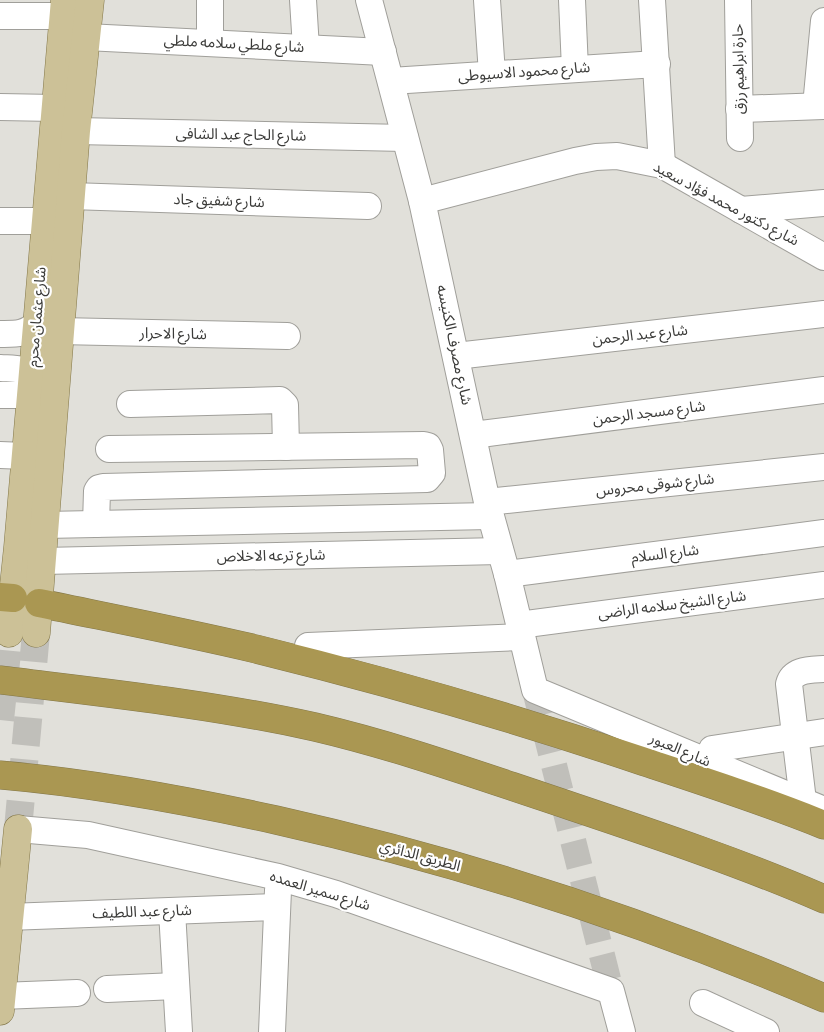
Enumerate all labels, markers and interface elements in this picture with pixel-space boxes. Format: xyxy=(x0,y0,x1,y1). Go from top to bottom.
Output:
street label: حارة ابراهيم رزق xyxy=(731,23,750,114)
street label: شارع ملطي سلامه ملطي xyxy=(163,33,305,59)
street label: شارع محمود الاسيوطى xyxy=(457,60,591,88)
street label: شارع الحاج عبد الشافى xyxy=(175,126,307,148)
street label: شارع دكتور محمد فؤاد سعيد xyxy=(649,159,801,252)
street label: شارع شفيق جاد xyxy=(173,192,265,214)
street label: شارع عثمان محرم xyxy=(25,266,53,368)
street label: شارع مصرف الكنيسه xyxy=(430,284,474,407)
street label: شارع عبد الرحمن xyxy=(591,322,689,351)
street label: شارع الاحرار xyxy=(138,326,207,346)
street label: شارع مسجد الرحمن xyxy=(592,399,707,431)
street label: شارع شوقى محروس xyxy=(595,471,716,503)
street label: شارع السلام xyxy=(630,542,700,570)
street label: شارع ترعه الاخلاص xyxy=(216,548,326,568)
street label: شارع الشيخ سلامه الراضى xyxy=(597,588,748,626)
street label: شارع العبور xyxy=(645,730,713,773)
street label: الطريق الدائري xyxy=(377,838,462,877)
street label: شارع سمير العمده xyxy=(267,869,372,917)
street label: شارع عبد اللطيف xyxy=(92,903,192,925)

